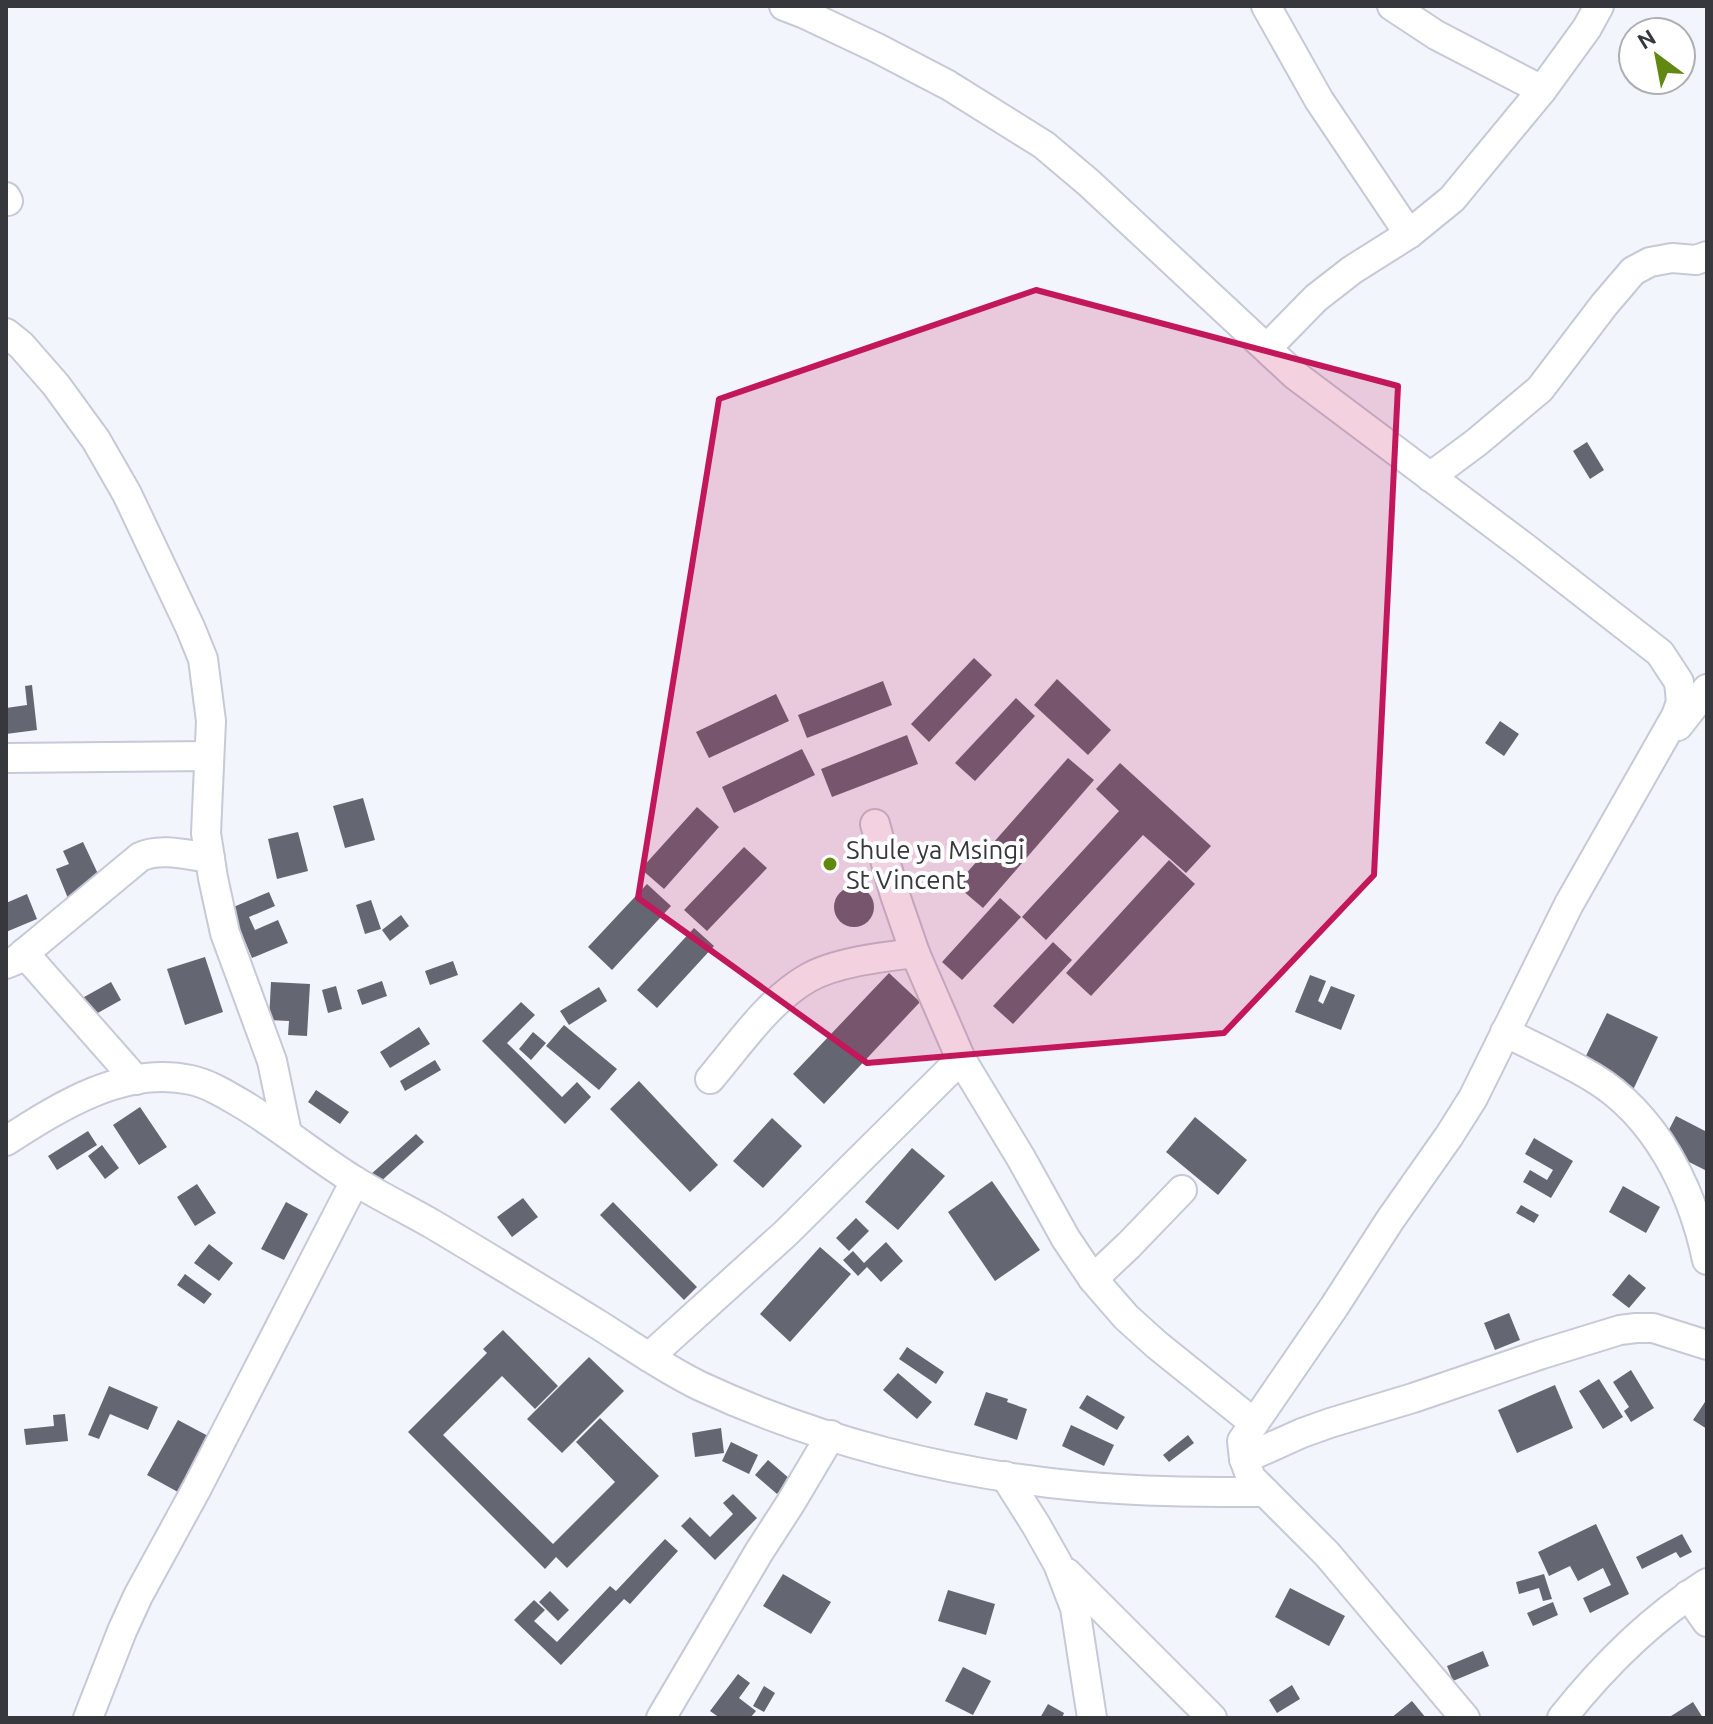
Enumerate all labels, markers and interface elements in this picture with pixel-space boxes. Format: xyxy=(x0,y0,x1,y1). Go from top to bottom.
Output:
north arrow xyxy=(1617,16,1697,96)
text: N xyxy=(1633,24,1660,54)
place label: Shule ya Msingi St Vincent xyxy=(846,835,1025,894)
marker: Shule ya Msingi St Vincent xyxy=(821,855,839,873)

